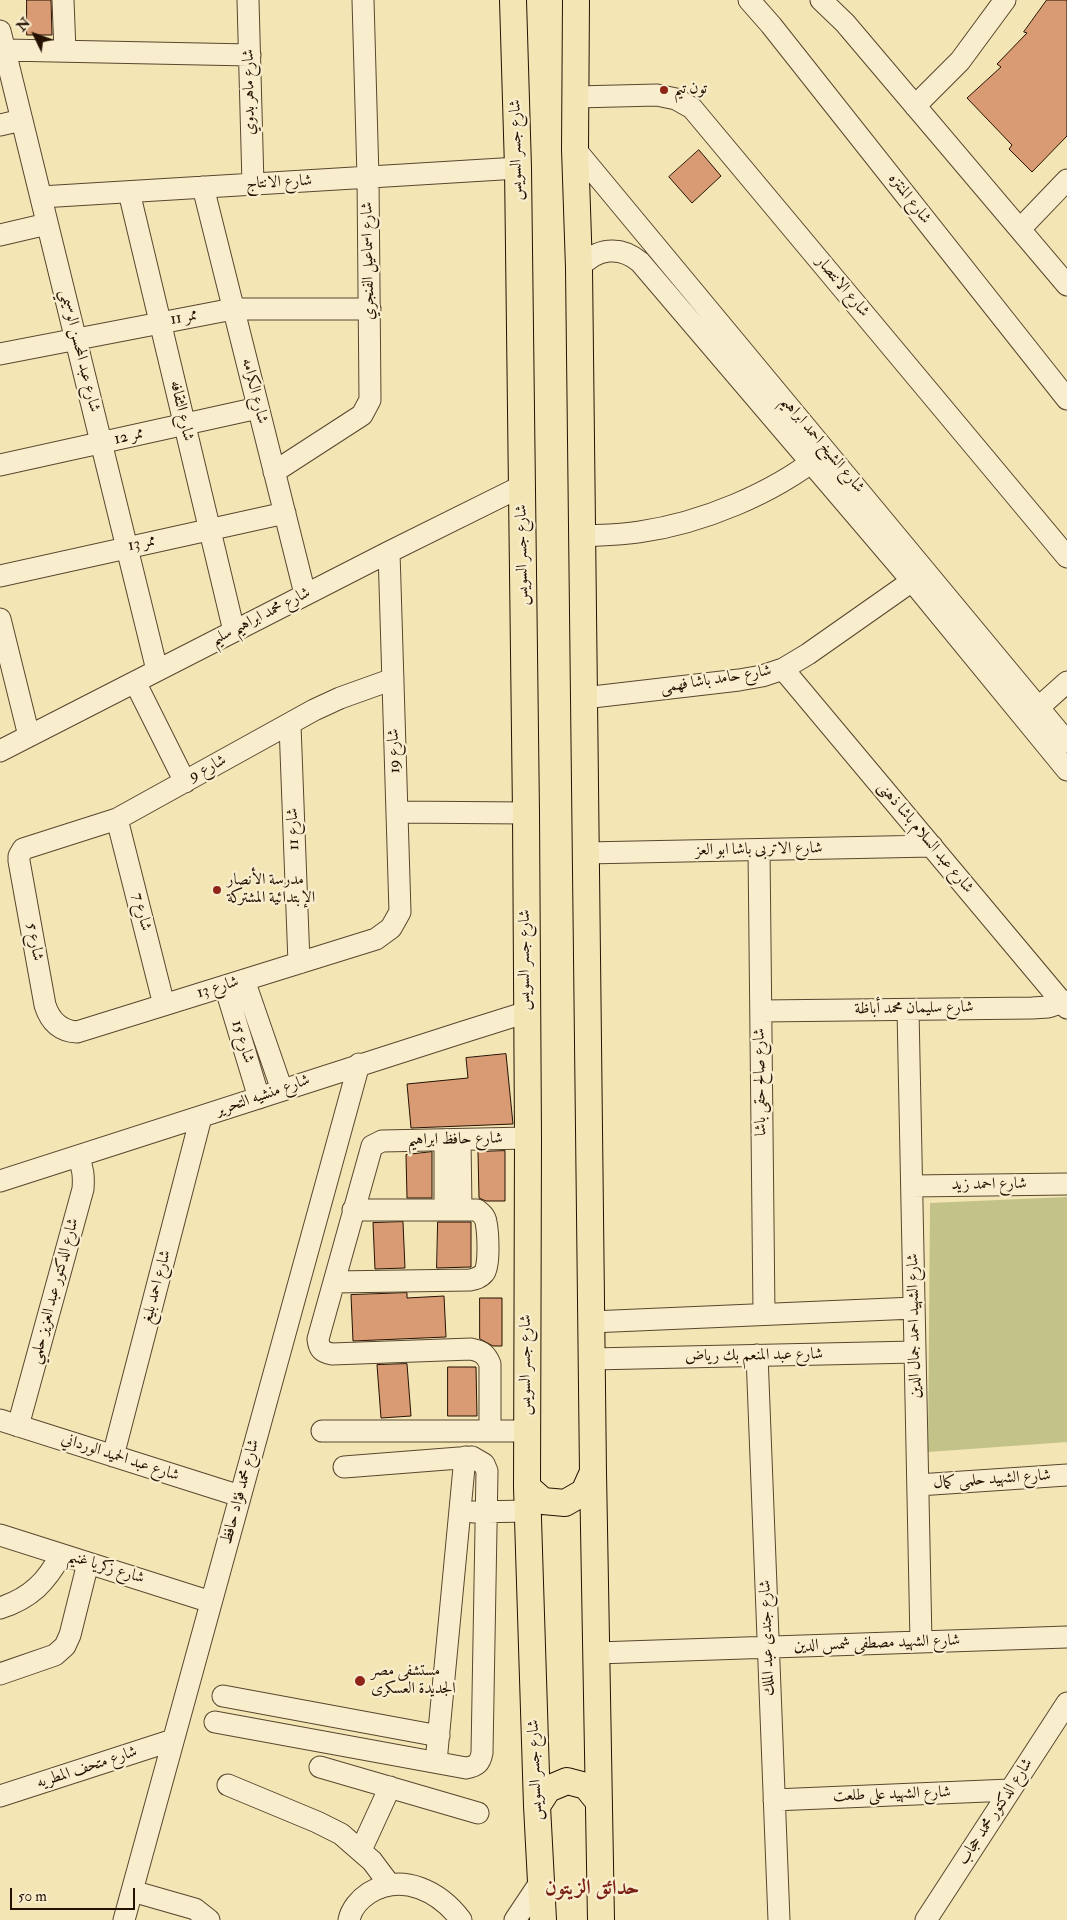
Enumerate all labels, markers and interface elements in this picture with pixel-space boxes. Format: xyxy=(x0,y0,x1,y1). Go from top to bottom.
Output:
north arrow xyxy=(10,10,60,60)
text: N xyxy=(13,14,34,35)
street label: شارع ماهر بدوي xyxy=(240,49,260,135)
place label: تون تيم xyxy=(674,80,707,100)
marker: تون تيم xyxy=(658,84,670,96)
street label: شارع جسر السويس xyxy=(507,99,527,201)
street label: شارع المنتزه xyxy=(883,170,935,228)
street label: شارع الانتاج xyxy=(245,172,313,194)
street label: شارع اسماعيل الفنجري xyxy=(358,202,380,320)
street label: شارع الانتصار xyxy=(811,253,873,321)
street label: شارع عبد المحسن الوسيمي xyxy=(54,288,104,414)
street label: ممر 11 xyxy=(169,306,199,330)
street label: شارع الكرامه xyxy=(237,356,271,426)
street label: شارع الثقافه xyxy=(165,379,197,443)
street label: شارع الشيخ احمد ابراهيم xyxy=(776,393,868,497)
street label: ممر 12 xyxy=(112,424,146,450)
street label: شارع جسر السويس xyxy=(513,504,533,606)
street label: ممر 13 xyxy=(126,532,158,556)
street label: شارع محمد ابراهيم سليم xyxy=(208,584,314,650)
street label: شارع حامد باشا فهمى xyxy=(659,662,773,698)
street label: شارع 19 xyxy=(385,728,405,774)
street label: شارع 9 xyxy=(186,751,230,787)
street label: شارع عبد السلام باشا ذهنى xyxy=(873,778,977,898)
street label: شارع 11 xyxy=(284,807,304,851)
street label: شارع الاتربى باشا ابو العز xyxy=(695,839,823,861)
place label: مدرسة الأنصار الإبتدائية المشتركة xyxy=(227,871,315,909)
marker: مدرسة الأنصار الإبتدائية المشتركة xyxy=(211,884,223,896)
street label: شارع 7 xyxy=(127,891,155,933)
street label: شارع جسر السويس xyxy=(516,909,536,1011)
street label: شارع 5 xyxy=(21,922,47,962)
street label: شارع 13 xyxy=(195,973,241,1003)
street label: شارع سليمان محمد أباظة xyxy=(854,998,974,1020)
street label: شارع 15 xyxy=(226,1018,258,1066)
street label: شارع صالح حقى باشا xyxy=(750,1028,772,1136)
street label: شارع منشيه التحرير xyxy=(214,1071,312,1121)
street label: شارع حافظ ابراهيم xyxy=(407,1130,503,1150)
street label: شارع احمد زيد xyxy=(951,1175,1027,1195)
street label: شارع الدكتور عبد العزيز حلمي xyxy=(26,1216,84,1366)
street label: شارع احمد بليغ xyxy=(138,1248,176,1326)
street label: شارع الشهيد احمد جمال الدين xyxy=(904,1253,926,1399)
street label: شارع جسر السويس xyxy=(517,1314,537,1416)
street label: شارع عبد المنعم بك رياض xyxy=(685,1345,823,1367)
street label: شارع عبد الحميد الورداني xyxy=(59,1430,181,1486)
street label: شارع محمد فؤاد حافظ xyxy=(218,1437,264,1547)
street label: شارع الشهيد حلمى كمال xyxy=(933,1466,1051,1494)
street label: شارع زكريا غنيم xyxy=(65,1547,147,1589)
street label: شارع جندى عبد الملك xyxy=(756,1579,780,1697)
street label: شارع الشهيد مصطفى شمس الدين xyxy=(793,1631,961,1657)
place label: مستشفى مصر الجديدة العسكرى xyxy=(371,1662,456,1700)
marker: مستشفى مصر الجديدة العسكرى xyxy=(353,1674,367,1688)
street label: شارع جسر السويس xyxy=(525,1719,547,1821)
street label: شارع متحف المطريه xyxy=(34,1743,140,1793)
street label: شارع الدكتور محمد حجاب xyxy=(954,1755,1038,1869)
street label: شارع الشهيد على طلعت xyxy=(833,1783,951,1807)
district label: حدائق الزيتون xyxy=(545,1876,639,1902)
scale bar xyxy=(12,1878,138,1910)
text: 50 m xyxy=(18,1887,47,1906)

